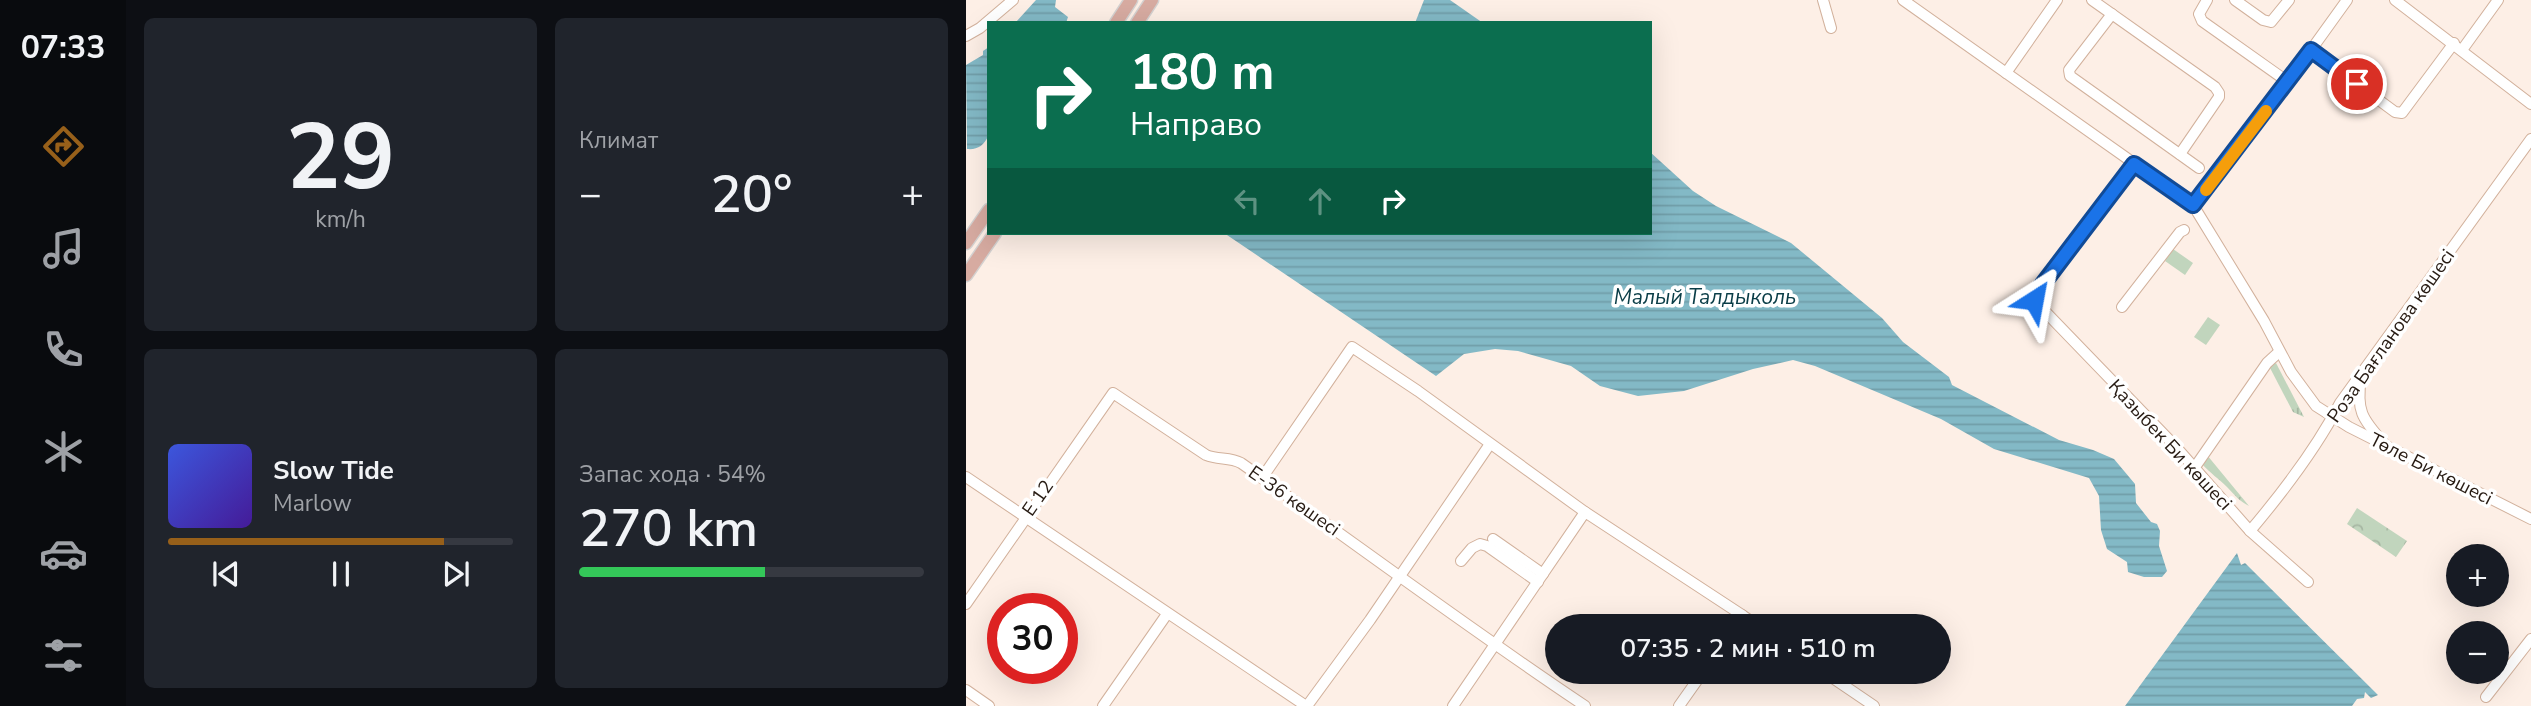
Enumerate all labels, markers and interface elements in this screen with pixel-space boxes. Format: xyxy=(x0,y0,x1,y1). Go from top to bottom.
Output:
text: 07:33 xyxy=(21,26,105,69)
text: 180 m xyxy=(1130,39,1274,106)
icon: right xyxy=(1015,49,1106,140)
pin xyxy=(2327,54,2387,114)
icon: arrive xyxy=(2338,65,2376,103)
text: 29 xyxy=(286,96,395,220)
text: Направо xyxy=(1130,103,1262,146)
icon: directions xyxy=(39,122,88,171)
text: Климат xyxy=(579,125,658,156)
text: 20° xyxy=(711,159,792,230)
text: − xyxy=(579,169,602,220)
text: + xyxy=(901,169,924,220)
icon: left xyxy=(1228,182,1266,220)
icon: ahead xyxy=(1301,182,1339,220)
icon: right xyxy=(1374,182,1412,220)
text: km/h xyxy=(315,204,366,235)
icon: music xyxy=(39,224,88,273)
street label: Роза Бағланова көшесі xyxy=(2321,244,2461,428)
position arrow xyxy=(1997,263,2071,337)
water label: Малый Талдыколь xyxy=(1614,283,1796,311)
icon: phone xyxy=(39,325,88,374)
street label: Қазыбек Би көшесі xyxy=(2102,374,2238,516)
icon: climate xyxy=(39,427,88,476)
street label: Төле Би көшесі xyxy=(2365,427,2497,511)
text: Slow Tide xyxy=(273,453,394,488)
text: Запас хода · 54% xyxy=(579,459,766,490)
street label: Е-36 көшесі xyxy=(1243,460,1345,542)
street label: E 12 xyxy=(1016,475,1060,521)
text: Marlow xyxy=(273,488,352,519)
text: 270 km xyxy=(579,493,758,564)
icon: car xyxy=(39,529,88,578)
map controls xyxy=(2446,544,2509,684)
button: + xyxy=(2446,544,2509,607)
icon: previous xyxy=(207,555,245,593)
icon: pause xyxy=(322,555,360,593)
icon: next xyxy=(437,555,475,593)
speed limit sign: 30 xyxy=(987,593,1078,684)
button: − xyxy=(2446,621,2509,684)
icon: filters xyxy=(39,631,88,680)
text: 07:35 · 2 мин · 510 m xyxy=(1620,631,1876,666)

